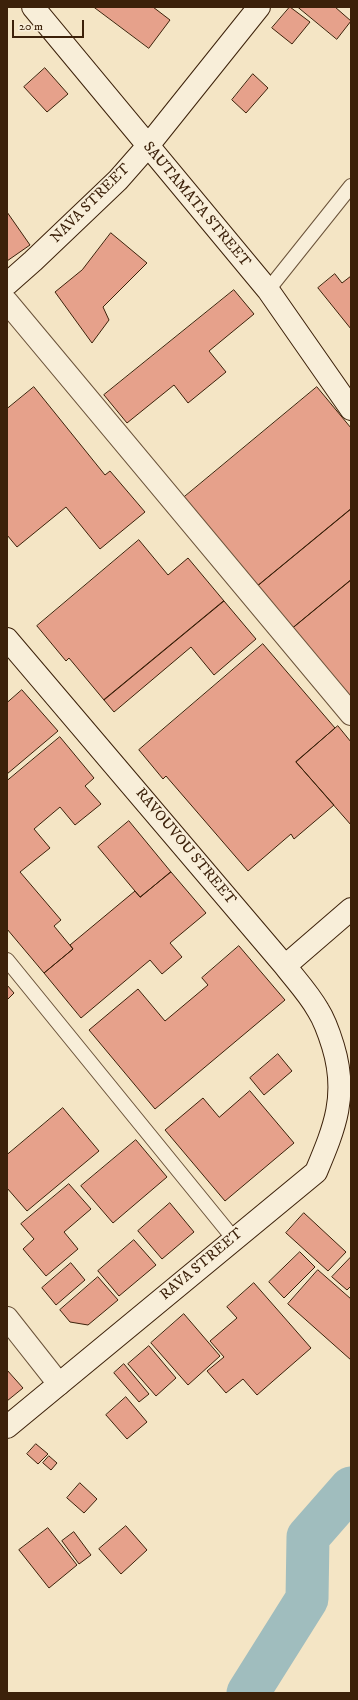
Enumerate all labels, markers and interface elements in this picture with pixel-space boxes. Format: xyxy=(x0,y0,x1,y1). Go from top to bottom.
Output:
scale bar xyxy=(14,12,86,38)
text: 20 m xyxy=(19,19,43,34)
street label: SAUTAMATA STREET xyxy=(138,139,254,271)
street label: NAVA STREET xyxy=(48,161,134,247)
street label: RAVOUVOU STREET xyxy=(131,785,239,909)
street label: RAVA STREET xyxy=(157,1225,247,1305)

